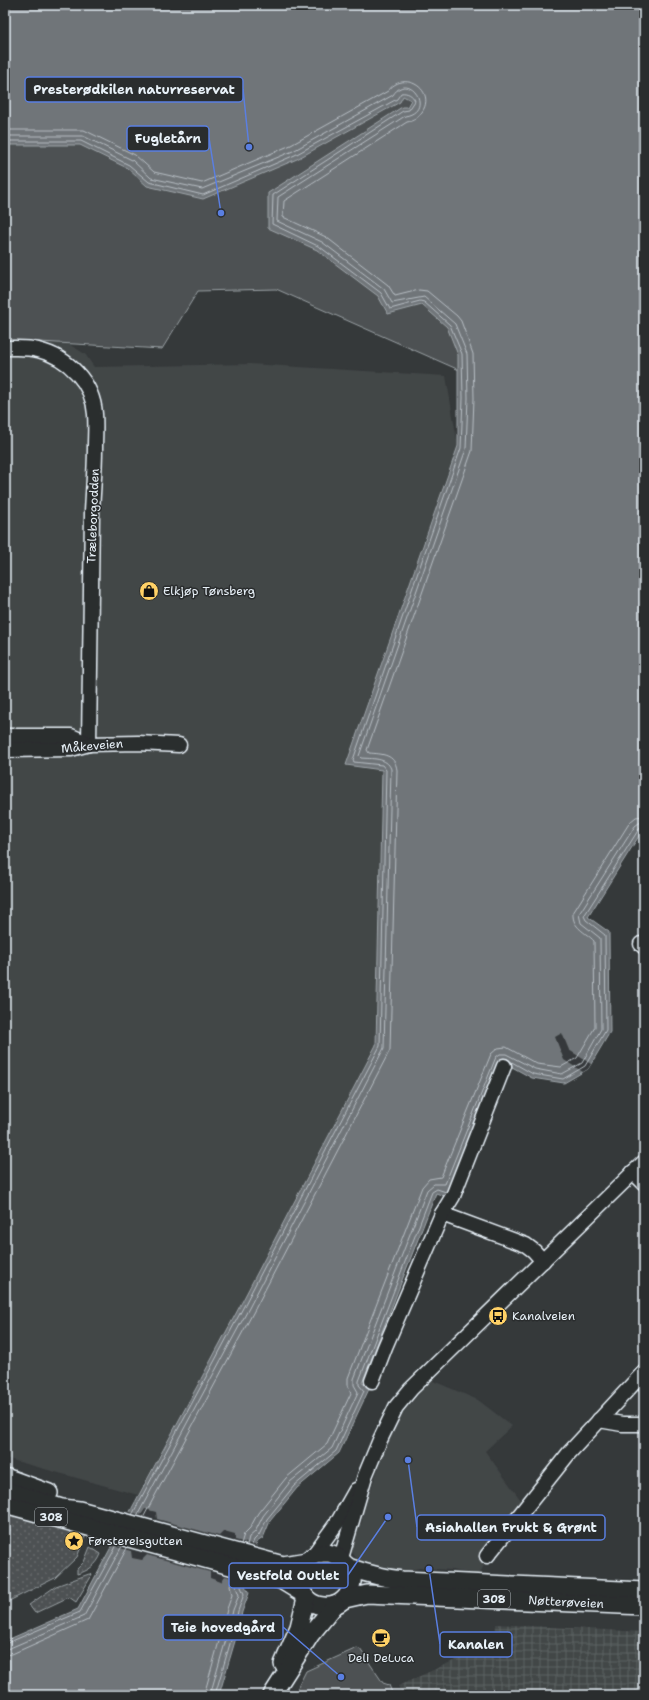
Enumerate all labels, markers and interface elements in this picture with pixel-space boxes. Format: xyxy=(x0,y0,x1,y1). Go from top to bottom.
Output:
callout: Presterødkilen naturreservat xyxy=(25,77,243,102)
text: Presterødkilen naturreservat xyxy=(33,81,235,98)
callout: Fugletårn xyxy=(127,126,209,151)
text: Fugletårn xyxy=(135,130,202,147)
street label: Træleborgodden xyxy=(83,468,103,564)
shop icon: Elkjøp Tønsberg xyxy=(138,580,160,602)
place label: Elkjøp Tønsberg xyxy=(163,583,255,599)
street label: Måkeveien xyxy=(60,735,124,757)
bus stop icon: Kanalveien xyxy=(487,1305,509,1327)
place label: Kanalveien xyxy=(512,1308,575,1324)
road number: 308 xyxy=(35,1508,67,1526)
callout: Asiahallen Frukt & Grønt xyxy=(417,1515,605,1540)
text: Asiahallen Frukt & Grønt xyxy=(425,1519,597,1536)
place icon: Førstereisgutten xyxy=(63,1530,85,1552)
place label: Førstereisgutten xyxy=(88,1533,183,1549)
callout: Vestfold Outlet xyxy=(229,1563,348,1588)
text: Vestfold Outlet xyxy=(237,1567,339,1584)
road number: 308 xyxy=(478,1590,510,1608)
street label: Nøtterøveien xyxy=(528,1592,604,1612)
callout: Teie hovedgård xyxy=(163,1615,283,1640)
text: Teie hovedgård xyxy=(171,1619,275,1636)
cafe icon: Deli DeLuca xyxy=(370,1627,392,1649)
callout: Kanalen xyxy=(440,1632,512,1657)
text: Kanalen xyxy=(448,1636,504,1653)
place label: Deli DeLuca xyxy=(348,1650,415,1666)

